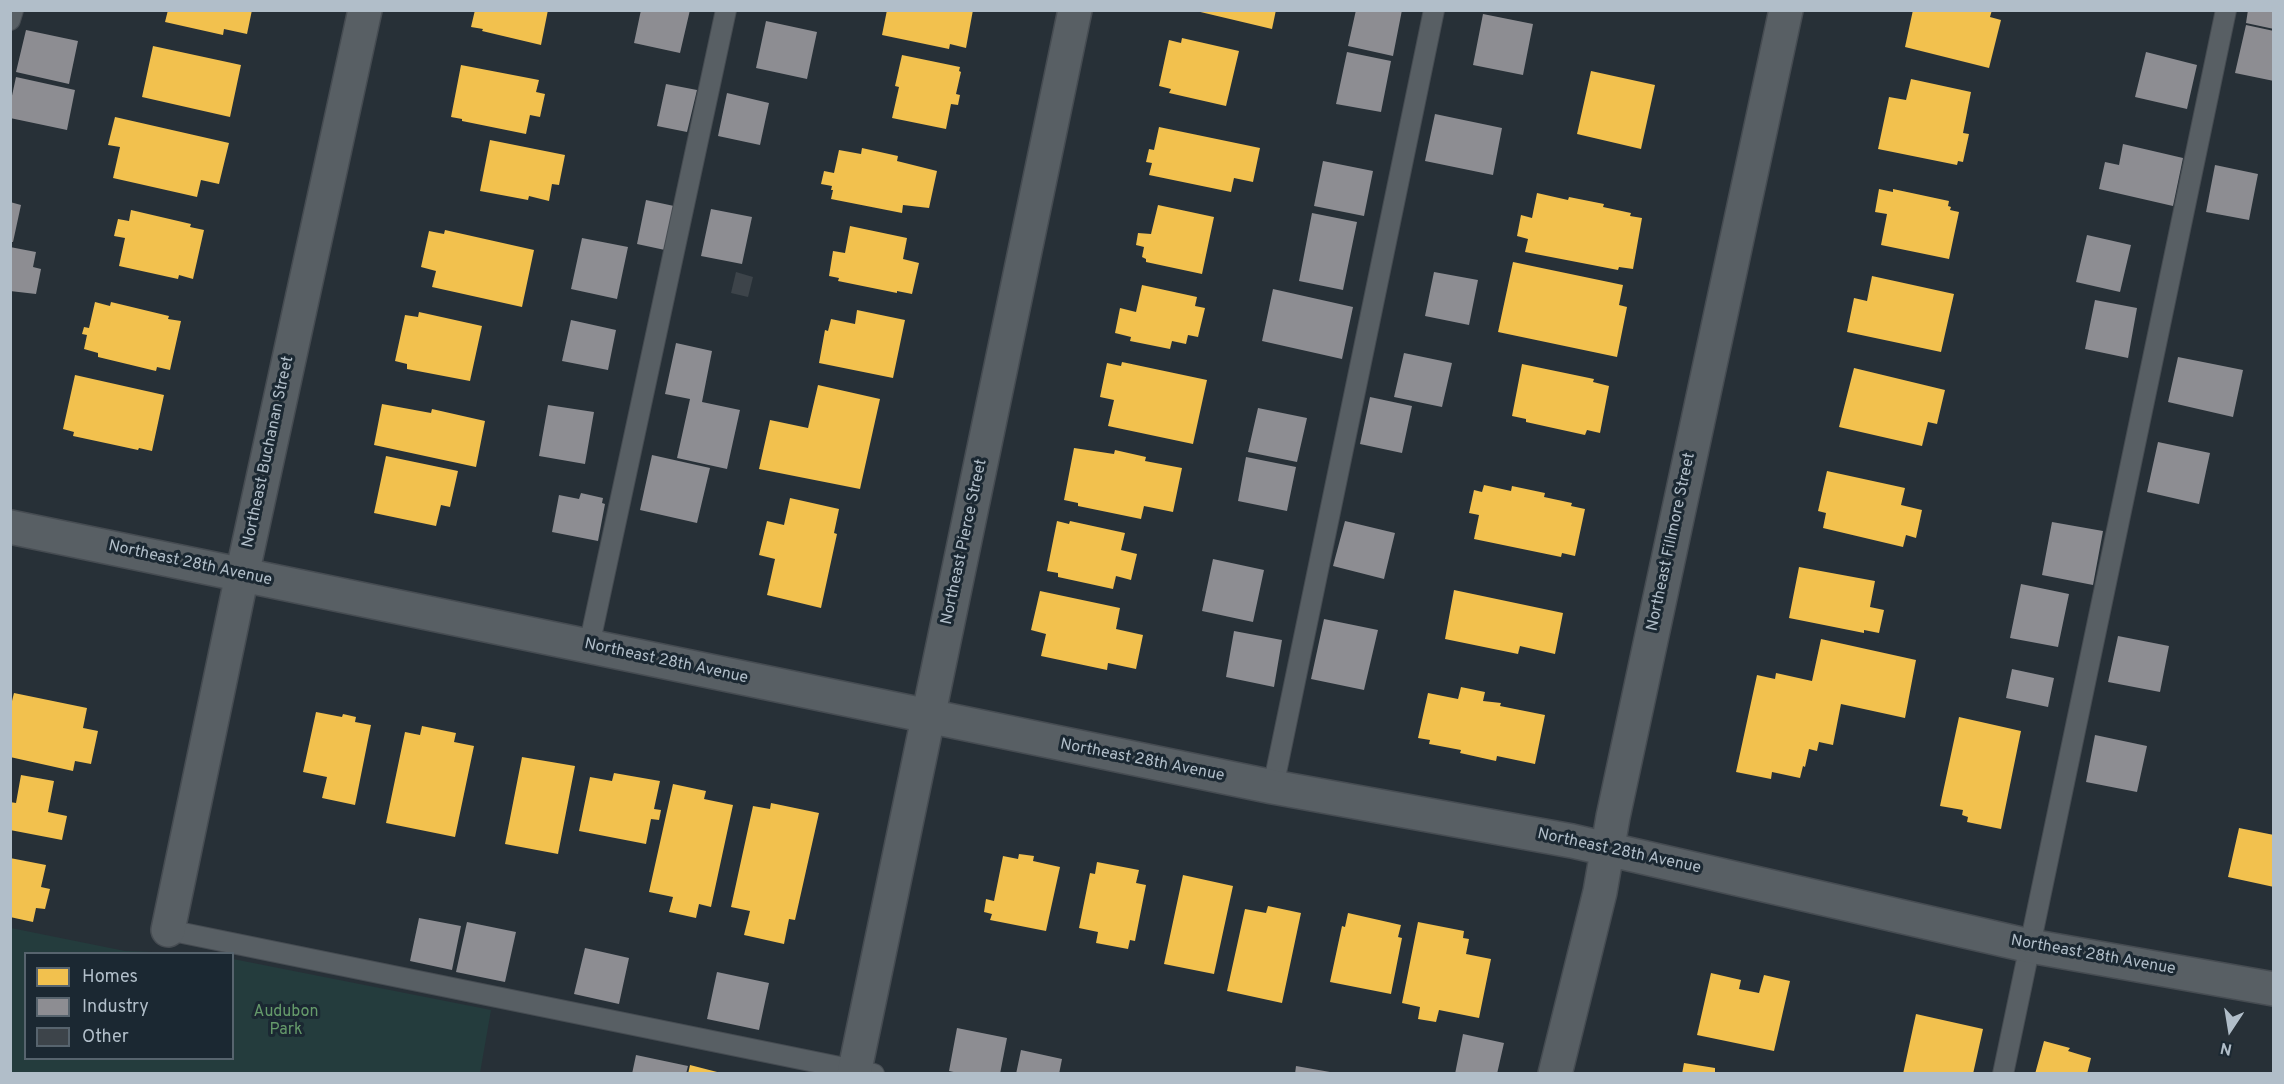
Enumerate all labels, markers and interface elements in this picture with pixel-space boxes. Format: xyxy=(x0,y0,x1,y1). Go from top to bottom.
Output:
street label: Northeast Buchanan Street xyxy=(239,354,299,550)
street label: Northeast Fillmore Street xyxy=(1644,451,1700,633)
street label: Northeast Pierce Street xyxy=(938,457,992,627)
street label: Northeast 28th Avenue xyxy=(106,537,274,591)
street label: Northeast 28th Avenue xyxy=(582,635,750,689)
street label: Northeast 28th Avenue xyxy=(1058,736,1226,786)
street label: Northeast 28th Avenue xyxy=(1535,825,1703,879)
street label: Northeast 28th Avenue xyxy=(2009,932,2177,980)
legend xyxy=(24,952,234,1060)
text: Homes xyxy=(82,966,138,989)
text: Industry xyxy=(82,996,149,1019)
north arrow xyxy=(2200,1000,2260,1060)
park label: Audubon Park xyxy=(254,1003,318,1041)
text: Other xyxy=(82,1026,129,1049)
text: N xyxy=(2219,1037,2234,1059)

